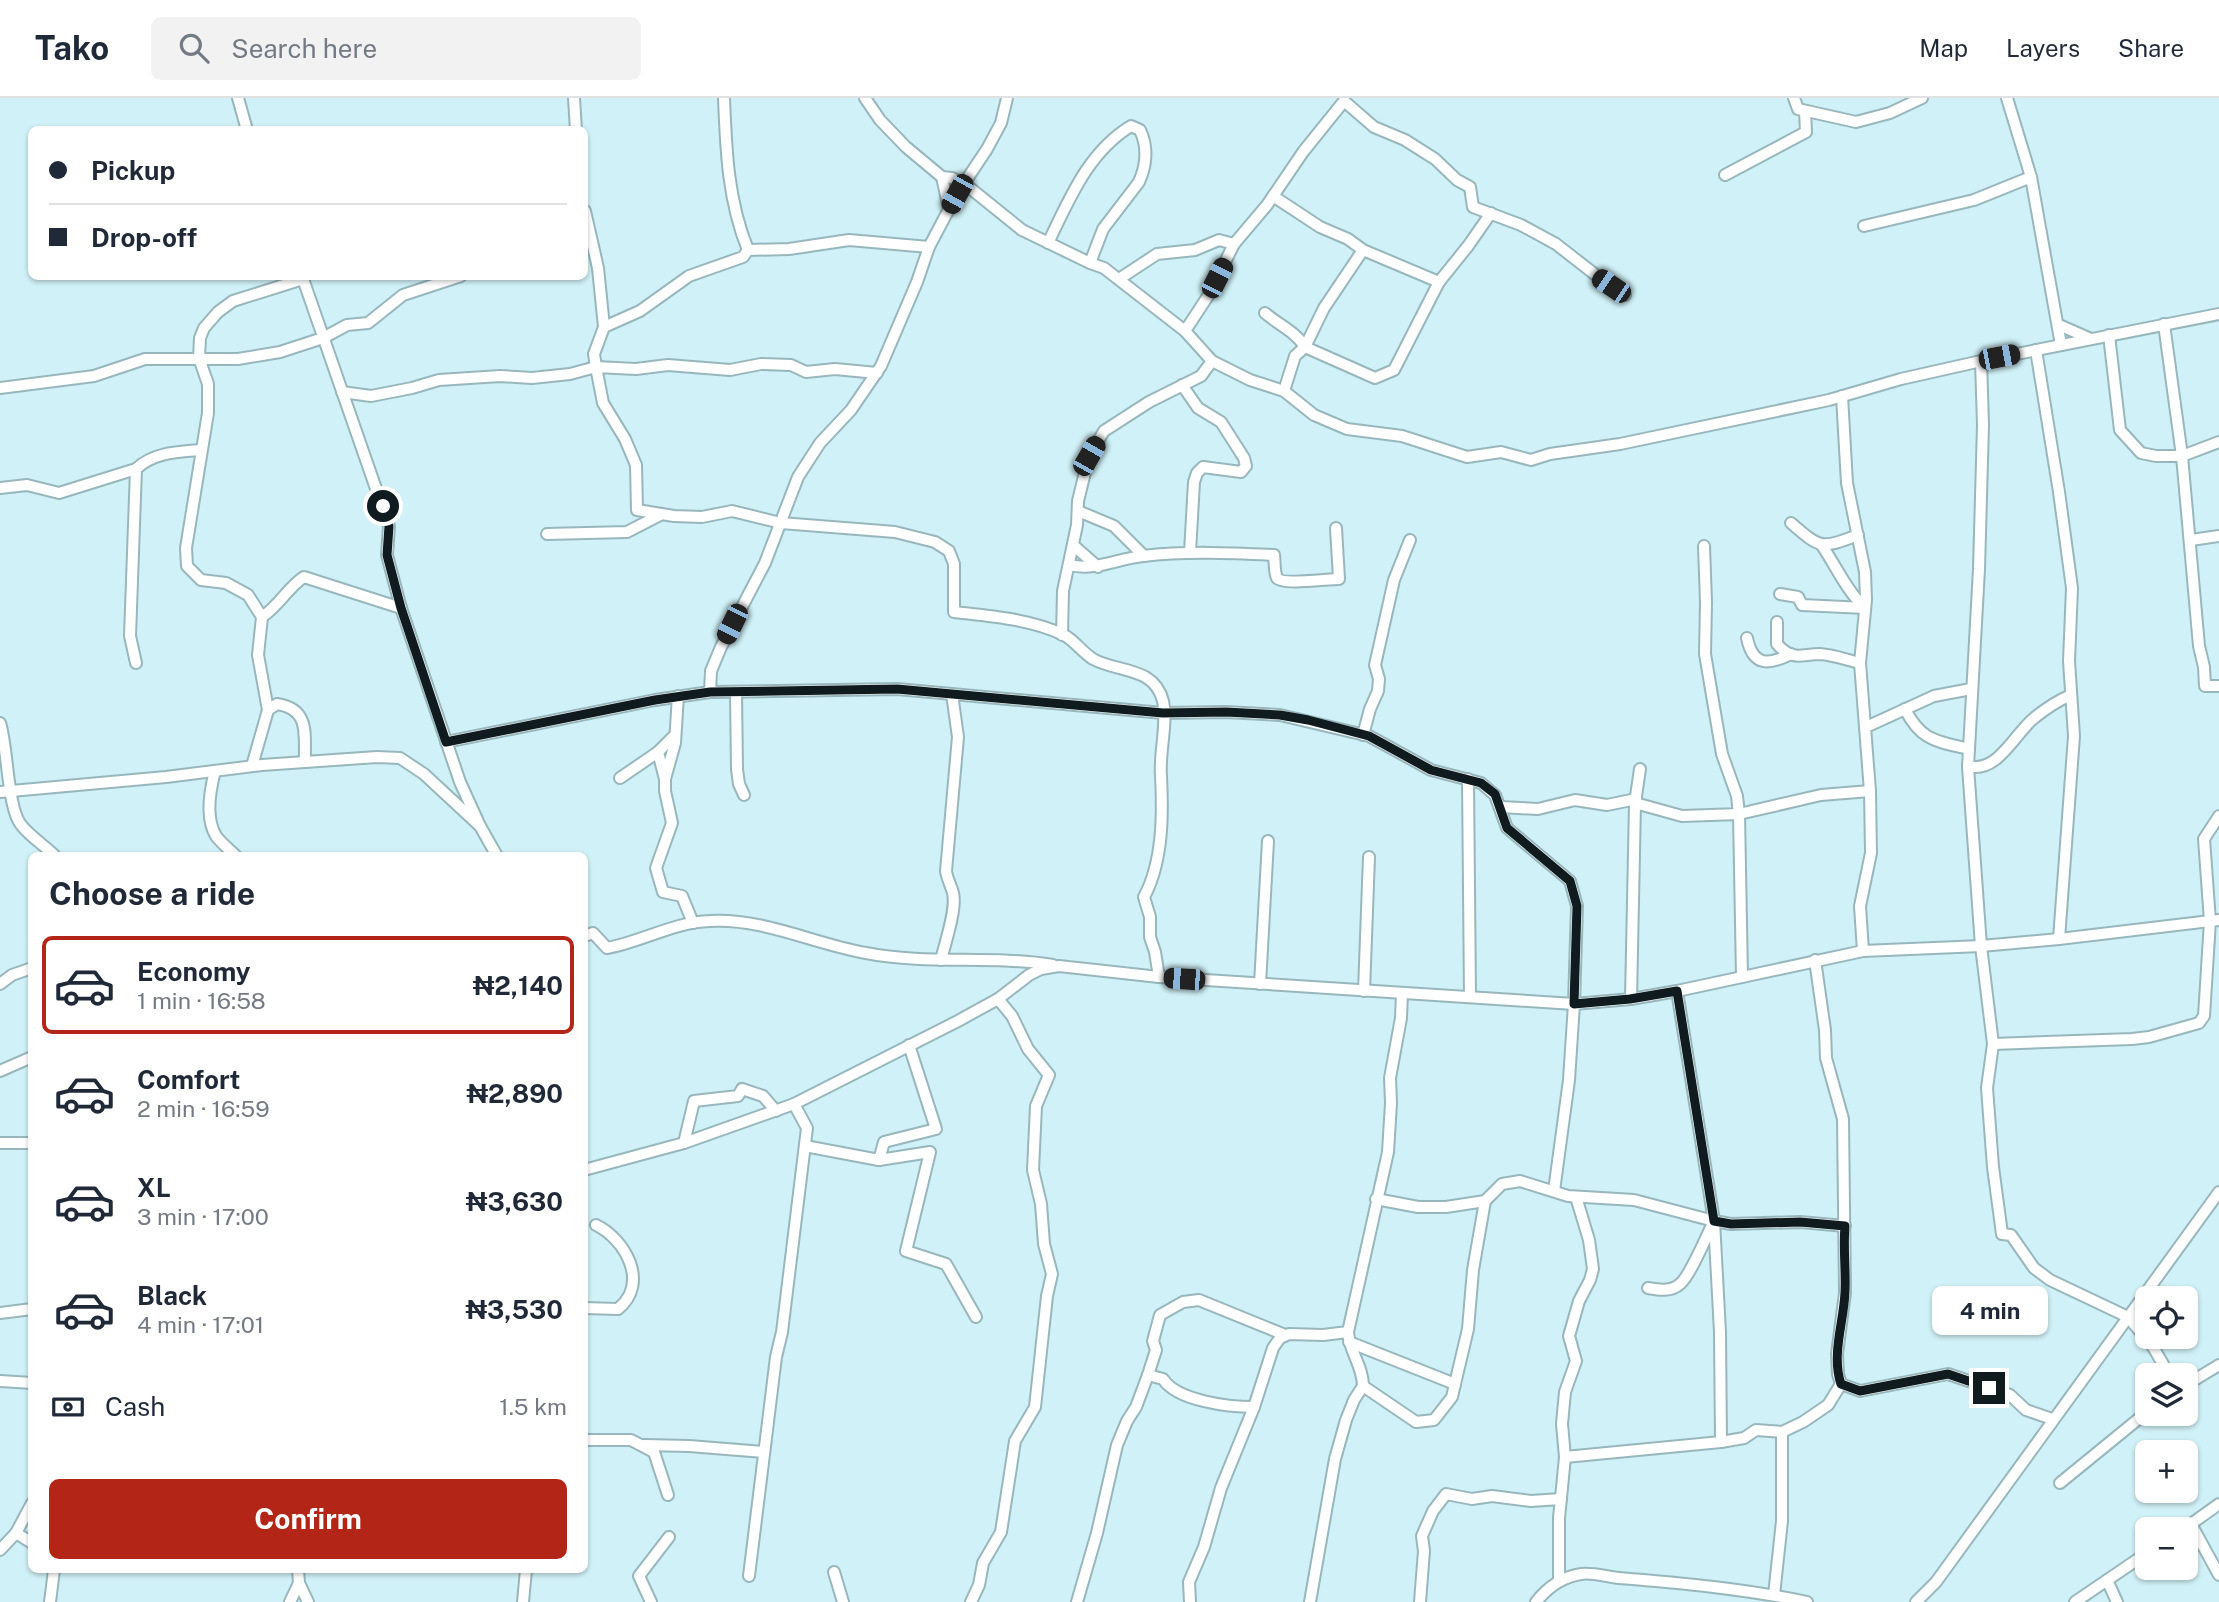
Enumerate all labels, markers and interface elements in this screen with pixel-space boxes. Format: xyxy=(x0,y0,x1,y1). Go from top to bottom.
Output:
search box xyxy=(151,17,641,80)
text: Tako xyxy=(35,29,109,67)
icon: search xyxy=(175,29,213,67)
text: Search here xyxy=(231,33,377,64)
text: Map xyxy=(1919,34,1968,62)
text: Layers xyxy=(2006,34,2080,62)
text: Share xyxy=(2118,34,2184,62)
text: Pickup xyxy=(91,155,175,186)
car xyxy=(938,171,977,217)
text: Drop-off xyxy=(91,222,197,253)
car xyxy=(1199,255,1236,301)
car xyxy=(1588,266,1635,306)
car xyxy=(1977,343,2022,371)
car xyxy=(1070,433,1109,479)
route start xyxy=(367,490,399,522)
car xyxy=(714,601,751,647)
text: Choose a ride xyxy=(49,875,255,912)
icon: car xyxy=(53,954,116,1017)
text: Economy xyxy=(137,956,250,987)
car xyxy=(1163,967,1206,991)
text: ₦2,140 xyxy=(473,970,563,1001)
text: 1 min · 16:58 xyxy=(137,987,266,1014)
icon: car xyxy=(53,1062,116,1125)
text: Comfort xyxy=(137,1064,240,1095)
text: ₦2,890 xyxy=(467,1078,563,1109)
text: 2 min · 16:59 xyxy=(137,1095,270,1122)
icon: car xyxy=(53,1170,116,1233)
text: XL xyxy=(137,1172,171,1203)
text: ₦3,630 xyxy=(466,1186,563,1217)
text: 3 min · 17:00 xyxy=(137,1203,269,1230)
icon: car xyxy=(53,1278,116,1341)
text: Black xyxy=(137,1280,207,1311)
callout: 4 min xyxy=(1931,1286,2047,1336)
map controls xyxy=(2135,1286,2198,1580)
button: locate xyxy=(2135,1286,2198,1349)
text: ₦3,530 xyxy=(465,1294,563,1325)
text: 4 min xyxy=(1960,1297,2020,1324)
text: 4 min · 17:01 xyxy=(137,1311,264,1338)
button: layers xyxy=(2135,1363,2198,1426)
route end xyxy=(1973,1372,2005,1404)
icon: cash xyxy=(49,1388,87,1426)
text: Cash xyxy=(105,1391,165,1422)
text: 1.5 km xyxy=(499,1393,567,1420)
button: + xyxy=(2135,1440,2198,1503)
button: Confirm xyxy=(49,1479,567,1559)
button: − xyxy=(2135,1517,2198,1580)

